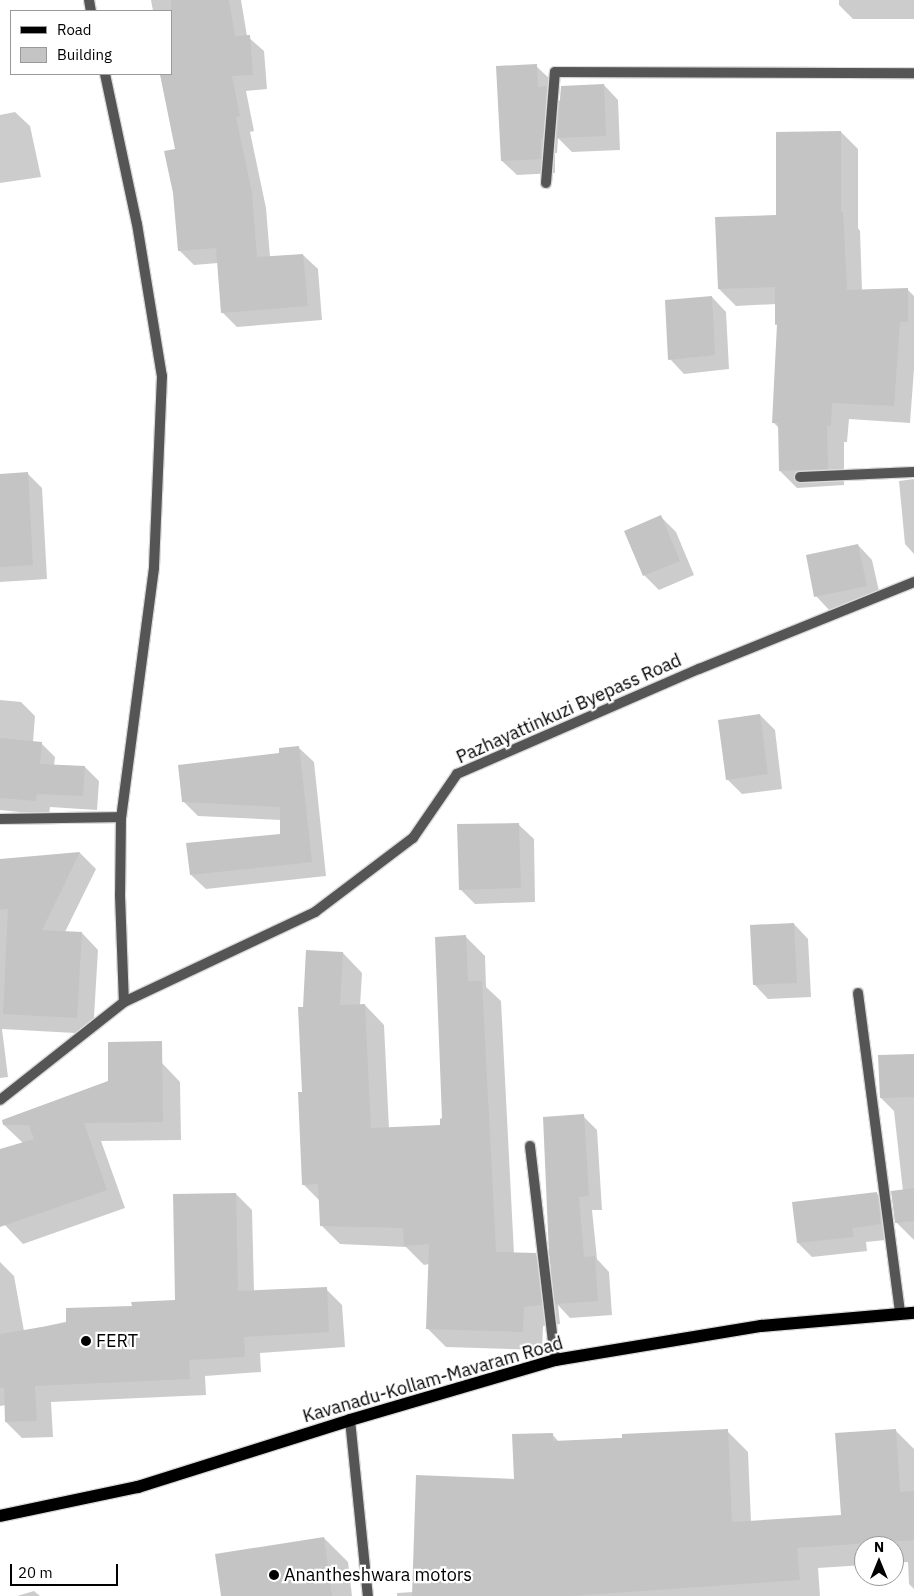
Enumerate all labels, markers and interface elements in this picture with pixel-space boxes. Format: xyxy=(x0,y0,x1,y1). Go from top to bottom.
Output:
legend xyxy=(10,10,172,75)
text: Road xyxy=(57,20,92,39)
text: Building xyxy=(57,45,112,64)
street label: Pazhayattinkuzi Byepass Road xyxy=(453,649,685,769)
place label: FERT xyxy=(96,1330,138,1352)
street label: Kavanadu-Kollam-Mavaram Road xyxy=(300,1332,566,1428)
marker: FERT xyxy=(80,1335,92,1347)
north arrow xyxy=(854,1536,904,1586)
text: N xyxy=(874,1538,884,1556)
scale bar xyxy=(12,1554,120,1586)
text: 20 m xyxy=(18,1563,53,1582)
place label: Anantheshwara motors xyxy=(284,1564,472,1586)
marker: Anantheshwara motors xyxy=(268,1569,280,1581)

